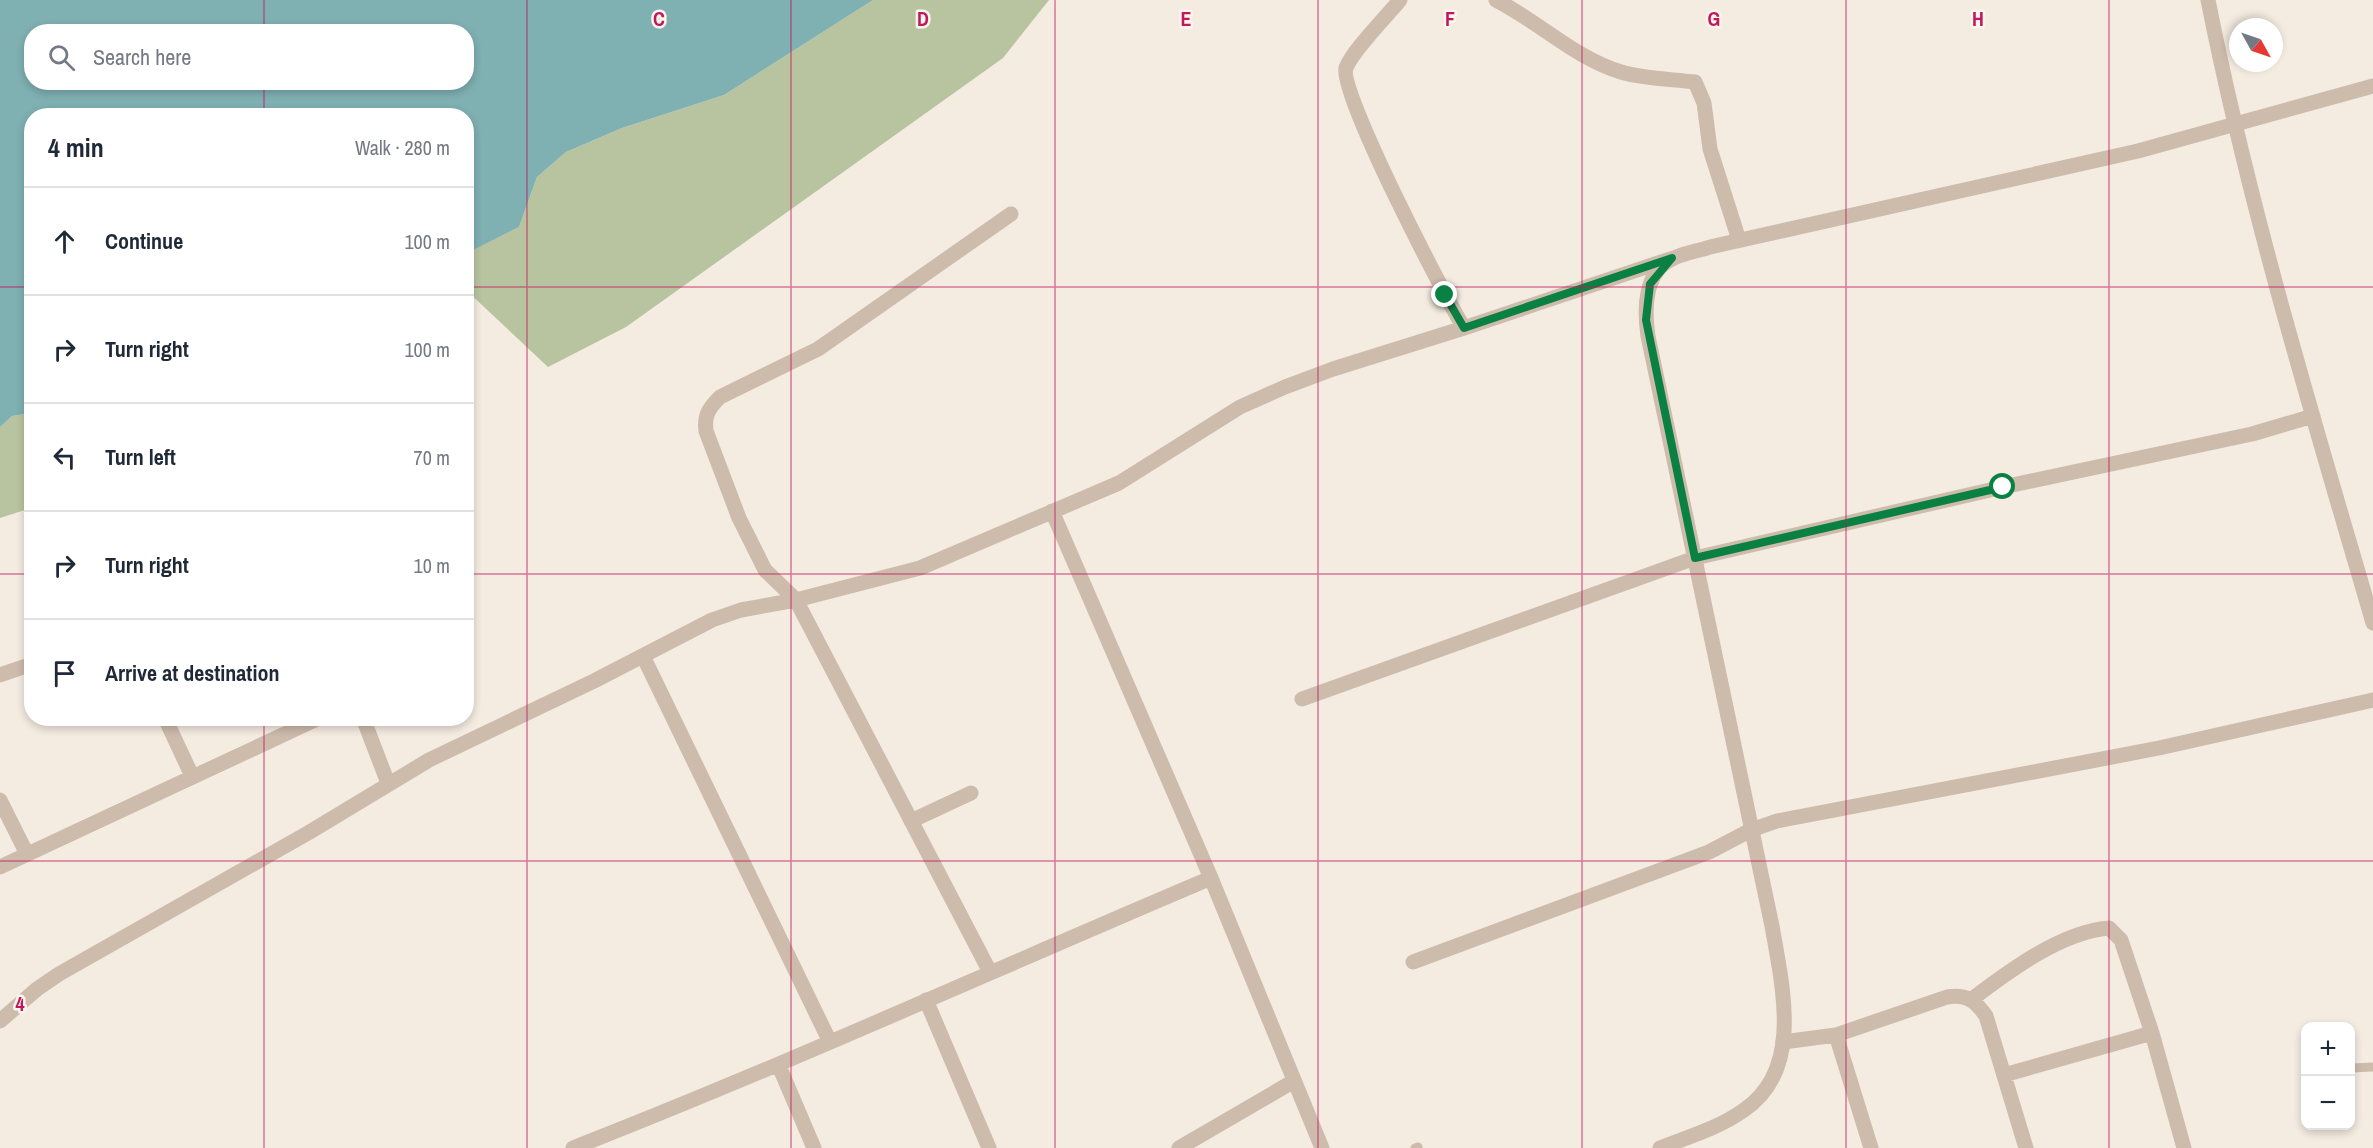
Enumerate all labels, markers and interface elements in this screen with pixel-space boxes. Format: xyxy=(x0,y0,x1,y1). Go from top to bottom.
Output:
text: C xyxy=(653,5,665,32)
text: D xyxy=(917,5,929,32)
text: E xyxy=(1181,5,1192,32)
text: F xyxy=(1445,5,1455,32)
text: G xyxy=(1708,5,1720,32)
text: H xyxy=(1972,5,1984,32)
north arrow xyxy=(2229,18,2283,72)
search box xyxy=(24,24,474,90)
icon: search xyxy=(45,41,78,74)
text: Search here xyxy=(93,42,191,72)
text: 4 min xyxy=(48,130,104,165)
text: Walk · 280 m xyxy=(355,134,450,161)
icon: ahead xyxy=(48,225,81,258)
text: Continue xyxy=(105,226,183,256)
text: 100 m xyxy=(404,228,450,255)
route end xyxy=(1431,281,1457,307)
icon: right xyxy=(48,333,81,366)
text: Turn right xyxy=(105,334,189,364)
text: 100 m xyxy=(404,336,450,363)
icon: left xyxy=(48,441,81,474)
text: Turn left xyxy=(105,442,176,472)
text: 70 m xyxy=(414,444,450,471)
route start xyxy=(1989,473,2015,499)
icon: right xyxy=(48,549,81,582)
text: Turn right xyxy=(105,550,189,580)
text: 10 m xyxy=(414,552,450,579)
icon: arrive xyxy=(48,657,81,690)
text: Arrive at destination xyxy=(105,658,279,688)
text: 4 xyxy=(15,990,25,1017)
map controls xyxy=(2301,1022,2355,1130)
button: + xyxy=(2301,1022,2355,1076)
button: − xyxy=(2301,1076,2355,1130)

